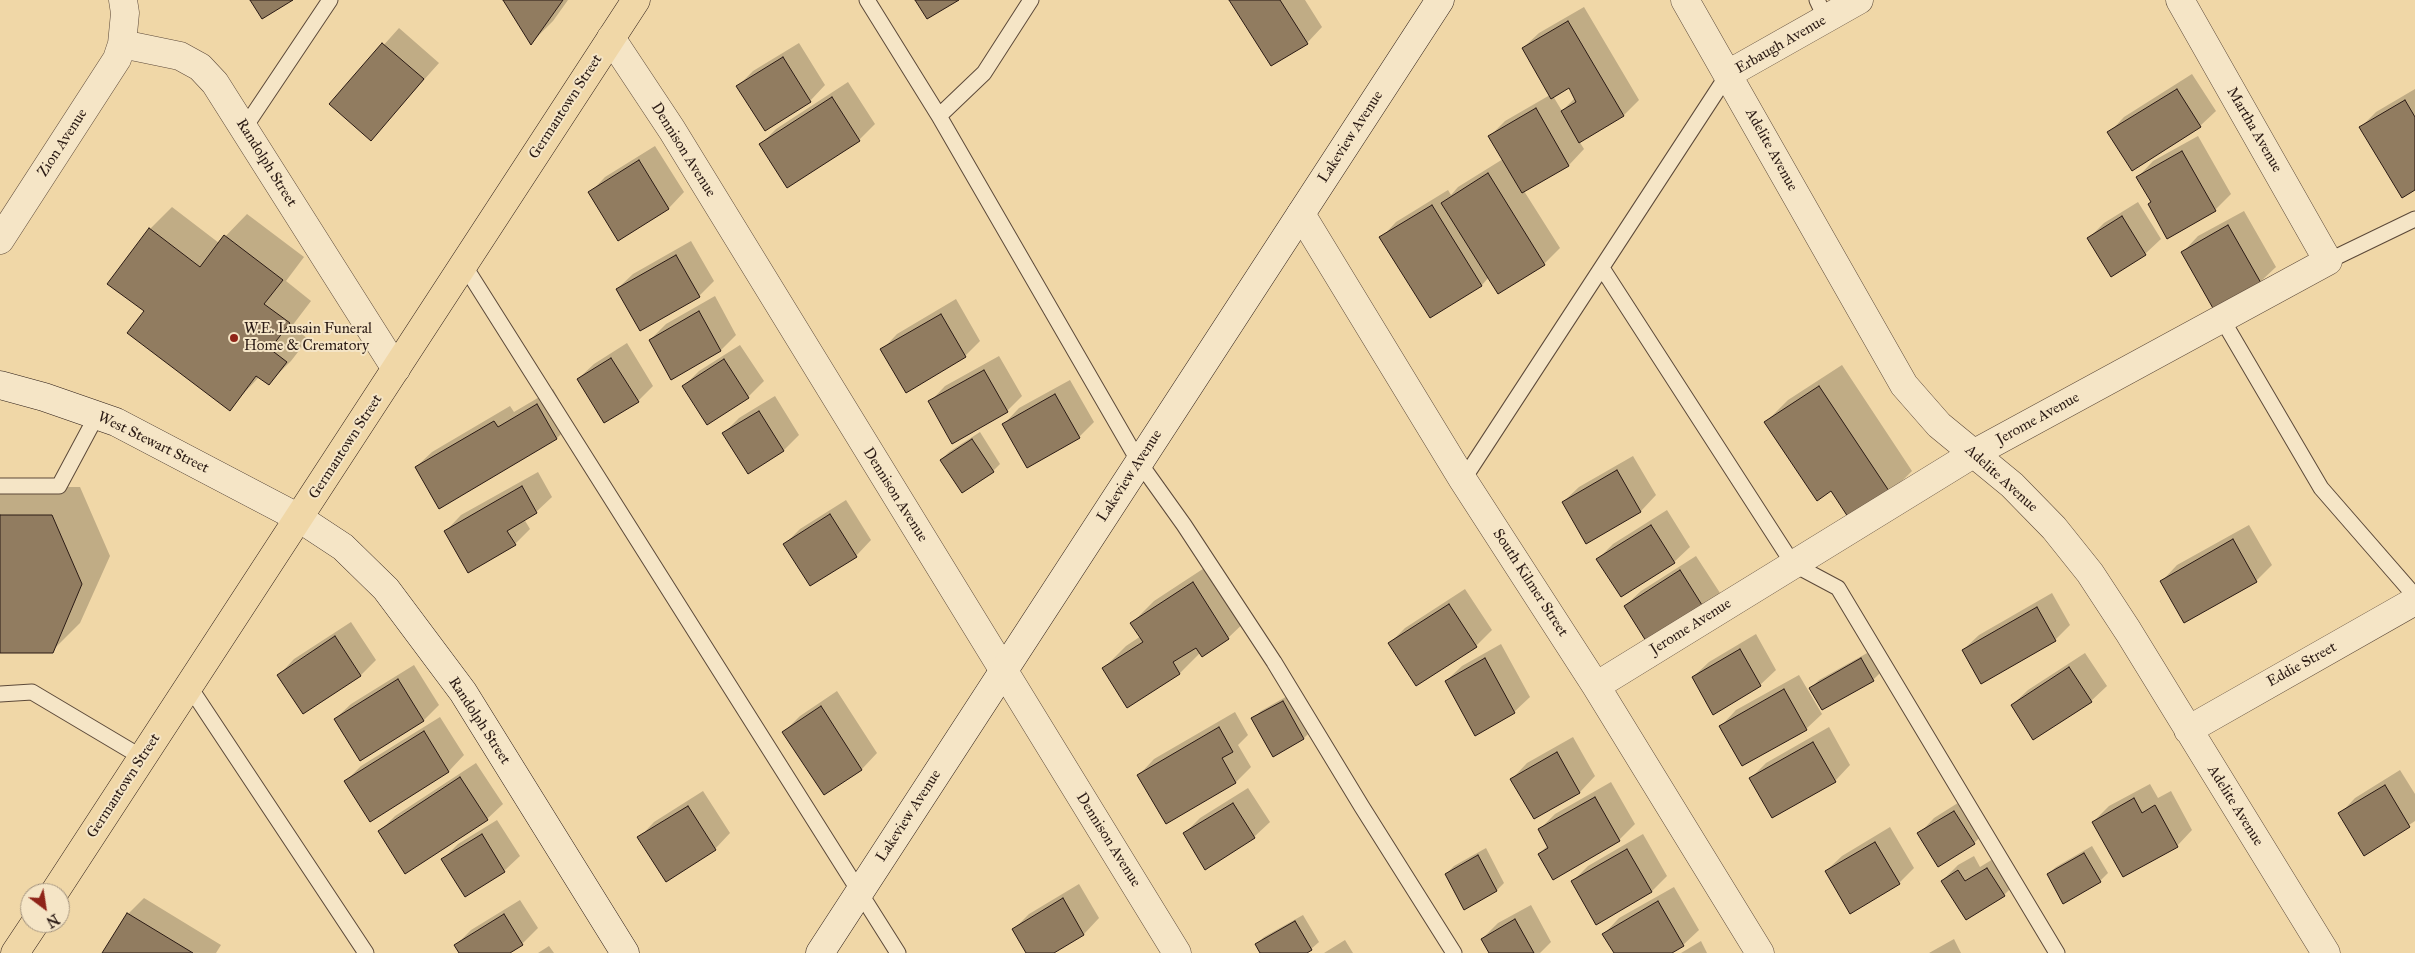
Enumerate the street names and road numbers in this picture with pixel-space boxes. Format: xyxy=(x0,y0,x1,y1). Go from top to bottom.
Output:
street label: Erbaugh Avenue xyxy=(1733,12,1829,78)
street label: Germantown Street xyxy=(525,51,607,163)
street label: Martha Avenue xyxy=(2222,84,2286,176)
street label: Lakeview Avenue xyxy=(1315,88,1387,186)
street label: Dennison Avenue xyxy=(647,99,719,201)
street label: Zion Avenue xyxy=(34,106,92,180)
street label: Adelite Avenue xyxy=(1741,106,1801,194)
street label: Randolph Street xyxy=(232,116,300,210)
street label: Jerome Avenue xyxy=(1993,389,2083,449)
street label: Germantown Street xyxy=(305,391,387,503)
street label: West Stewart Street xyxy=(94,408,212,478)
street label: Lakeview Avenue xyxy=(1094,427,1166,525)
street label: Adelite Avenue xyxy=(1961,442,2041,516)
street label: Dennison Avenue xyxy=(859,444,931,546)
street label: South Kilmer Street xyxy=(1488,526,1572,640)
street label: Jerome Avenue xyxy=(1647,595,1735,659)
street label: Eddie Street xyxy=(2264,639,2340,691)
street label: Randolph Street xyxy=(444,674,514,768)
street label: Germantown Street xyxy=(83,730,165,842)
street label: Adelite Avenue xyxy=(2203,762,2267,850)
street label: Lakeview Avenue xyxy=(873,767,945,865)
street label: Dennison Avenue xyxy=(1072,789,1144,891)

